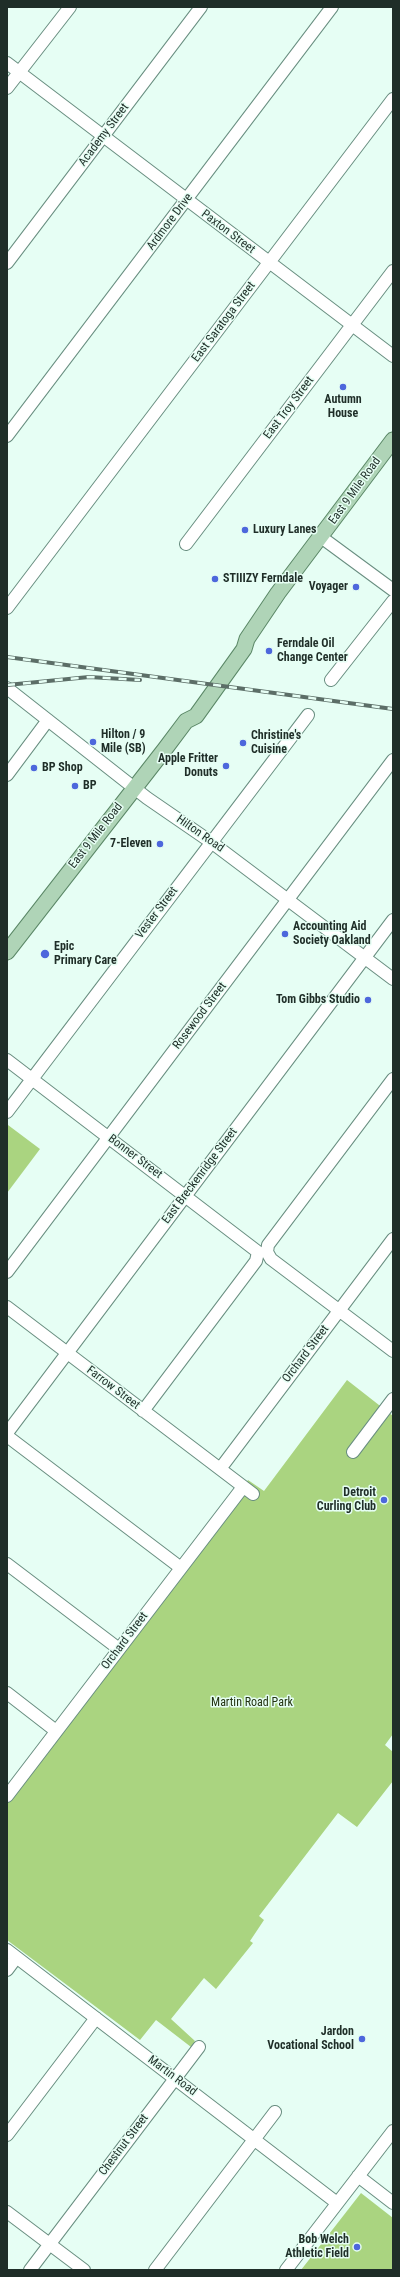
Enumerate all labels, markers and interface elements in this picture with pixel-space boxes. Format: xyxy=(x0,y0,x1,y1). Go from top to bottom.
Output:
street label: Academy Street xyxy=(76,101,132,169)
street label: Ardmore Drive xyxy=(144,191,196,253)
street label: Paxton Street xyxy=(198,207,258,257)
street label: East Saratoga Street xyxy=(189,279,259,365)
street label: East Troy Street xyxy=(261,374,317,442)
marker: Autumn House xyxy=(338,382,348,392)
place label: Autumn House xyxy=(324,393,362,421)
street label: East 9 Mile Road xyxy=(326,455,384,527)
place label: Luxury Lanes xyxy=(253,523,317,537)
marker: Luxury Lanes xyxy=(240,525,250,535)
place label: STIIIZY Ferndale xyxy=(223,572,303,586)
marker: STIIIZY Ferndale xyxy=(210,574,220,584)
place label: Voyager xyxy=(309,580,348,594)
marker: Voyager xyxy=(351,582,361,592)
place label: Ferndale Oil Change Center xyxy=(277,637,348,665)
marker: Ferndale Oil Change Center xyxy=(264,646,274,656)
place label: Hilton / 9 Mile (SB) xyxy=(101,728,146,756)
place label: Christine's Cuisine xyxy=(251,729,301,757)
marker: Hilton / 9 Mile (SB) xyxy=(88,737,98,747)
marker: Christine's Cuisine xyxy=(238,738,248,748)
place label: Apple Fritter Donuts xyxy=(158,752,218,780)
place label: BP Shop xyxy=(42,761,83,775)
marker: Apple Fritter Donuts xyxy=(221,761,231,771)
marker: BP Shop xyxy=(29,763,39,773)
place label: BP xyxy=(83,779,97,793)
marker: BP xyxy=(70,781,80,791)
street label: East 9 Mile Road xyxy=(66,800,126,872)
street label: Hilton Road xyxy=(173,812,227,856)
place label: 7-Eleven xyxy=(110,837,152,851)
marker: 7-Eleven xyxy=(155,839,165,849)
street label: Vester Street xyxy=(133,884,181,942)
place label: Accounting Aid Society Oakland xyxy=(293,920,371,948)
marker: Accounting Aid Society Oakland xyxy=(280,929,290,939)
place label: Epic Primary Care xyxy=(54,940,117,968)
marker: Epic Primary Care xyxy=(39,948,51,960)
street label: Rosewood Street xyxy=(170,980,230,1052)
place label: Tom Gibbs Studio xyxy=(276,993,360,1007)
marker: Tom Gibbs Studio xyxy=(363,995,373,1005)
street label: East Breckenridge Street xyxy=(159,1125,241,1227)
street label: Bonner Street xyxy=(105,1132,165,1182)
street label: Orchard Street xyxy=(280,1322,332,1386)
street label: Farrow Street xyxy=(83,1363,143,1413)
place label: Detroit Curling Club xyxy=(317,1486,376,1514)
marker: Detroit Curling Club xyxy=(379,1495,389,1505)
street label: Orchard Street xyxy=(99,1609,151,1673)
park label: Martin Road Park xyxy=(211,1696,293,1710)
place label: Jardon Vocational School xyxy=(267,2025,354,2053)
marker: Jardon Vocational School xyxy=(357,2034,367,2044)
street label: Martin Road xyxy=(145,2053,199,2099)
street label: Chestnut Street xyxy=(96,2111,152,2179)
place label: Bob Welch Athletic Field xyxy=(285,2233,349,2261)
marker: Bob Welch Athletic Field xyxy=(352,2242,362,2252)

